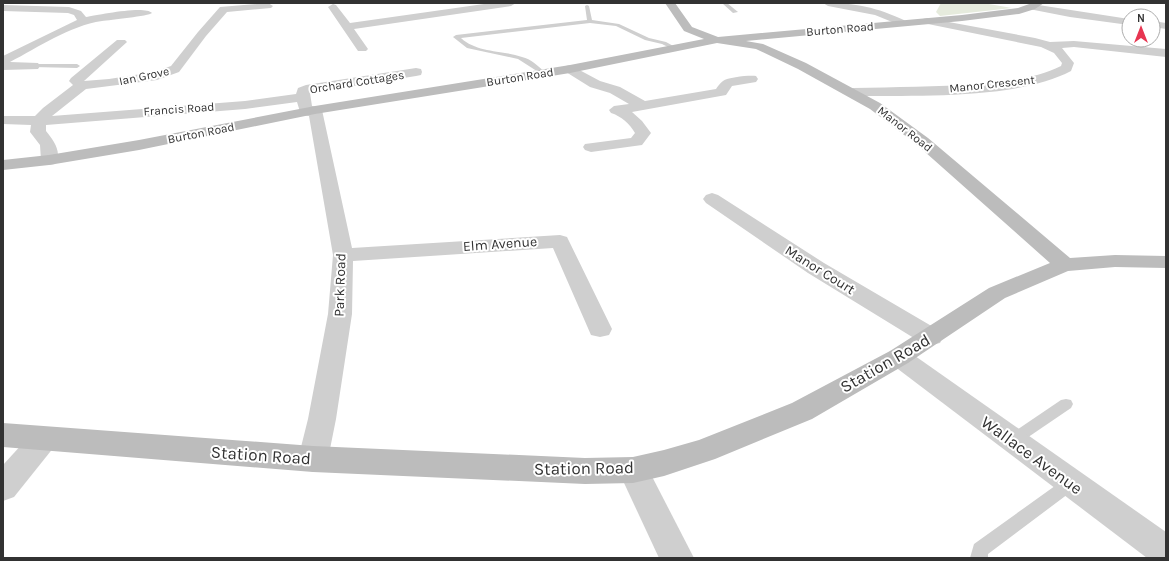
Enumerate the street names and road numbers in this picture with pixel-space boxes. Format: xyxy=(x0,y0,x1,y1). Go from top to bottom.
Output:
street label: Burton Road xyxy=(806,19,874,39)
street label: Ian Grove xyxy=(118,64,170,88)
street label: Burton Road xyxy=(485,65,555,89)
street label: Orchard Cottages xyxy=(309,68,405,96)
street label: Manor Crescent xyxy=(948,72,1036,95)
street label: Francis Road xyxy=(143,100,215,118)
street label: Manor Road xyxy=(875,103,935,155)
street label: Burton Road xyxy=(166,120,236,146)
street label: Elm Avenue xyxy=(462,233,538,255)
street label: Manor Court xyxy=(782,242,858,298)
street label: Park Road xyxy=(330,253,350,317)
street label: Station Road xyxy=(837,329,933,397)
street label: Wallace Avenue xyxy=(977,412,1087,498)
street label: Station Road xyxy=(210,442,312,468)
street label: Station Road xyxy=(534,457,634,479)

